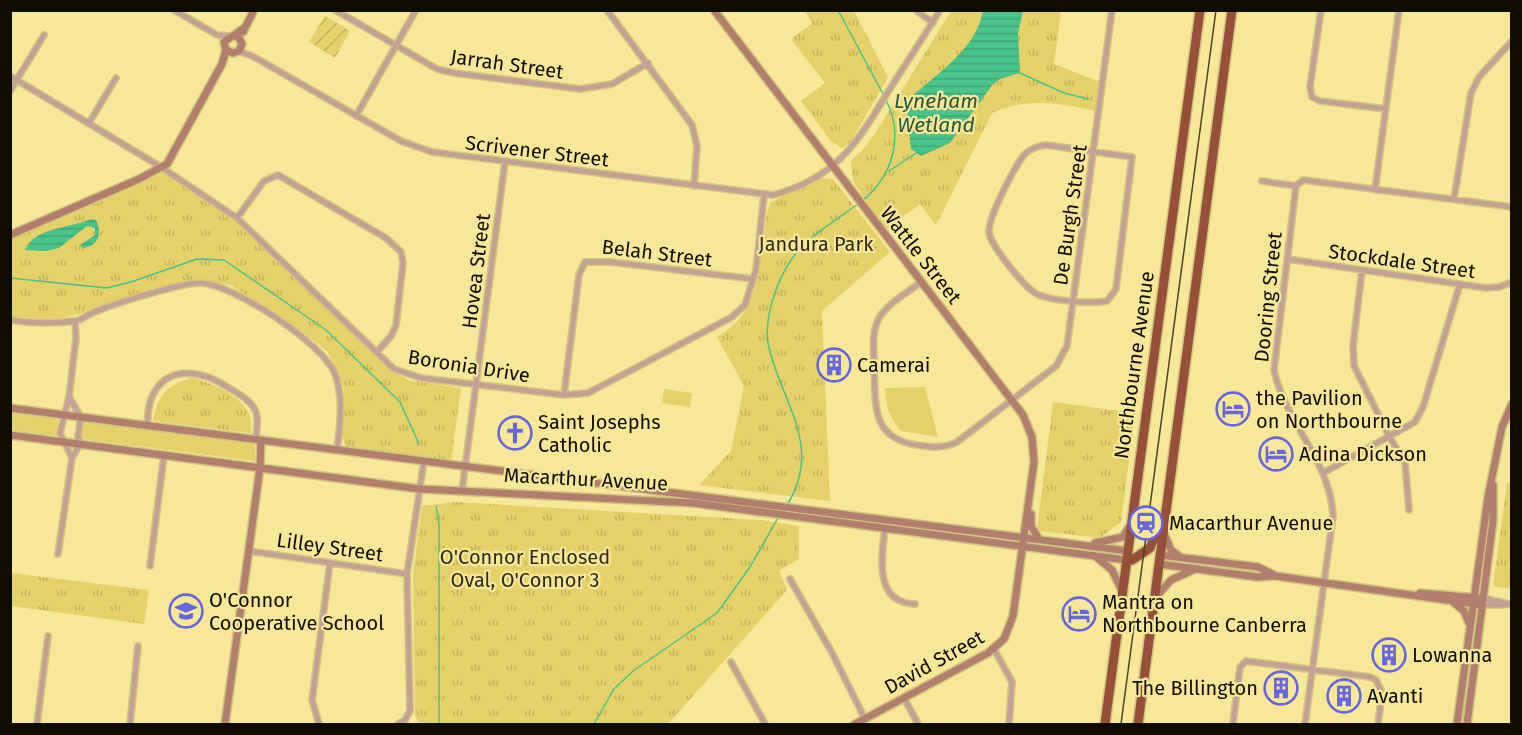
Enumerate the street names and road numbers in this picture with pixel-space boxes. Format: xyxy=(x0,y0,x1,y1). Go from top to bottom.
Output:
street label: Jarrah Street xyxy=(449,44,566,84)
street label: Scrivener Street xyxy=(464,130,611,172)
street label: De Burgh Street xyxy=(1048,142,1092,287)
street label: Wattle Street xyxy=(875,201,967,309)
street label: Hovea Street xyxy=(457,211,495,330)
street label: Dooring Street xyxy=(1249,230,1287,364)
street label: Belah Street xyxy=(600,234,714,272)
street label: Stockdale Street xyxy=(1327,239,1478,283)
street label: Northbourne Avenue xyxy=(1109,270,1159,460)
street label: Boronia Drive xyxy=(406,345,532,387)
street label: Macarthur Avenue xyxy=(503,463,669,495)
street label: Lilley Street xyxy=(275,528,386,566)
street label: David Street xyxy=(880,624,989,699)

